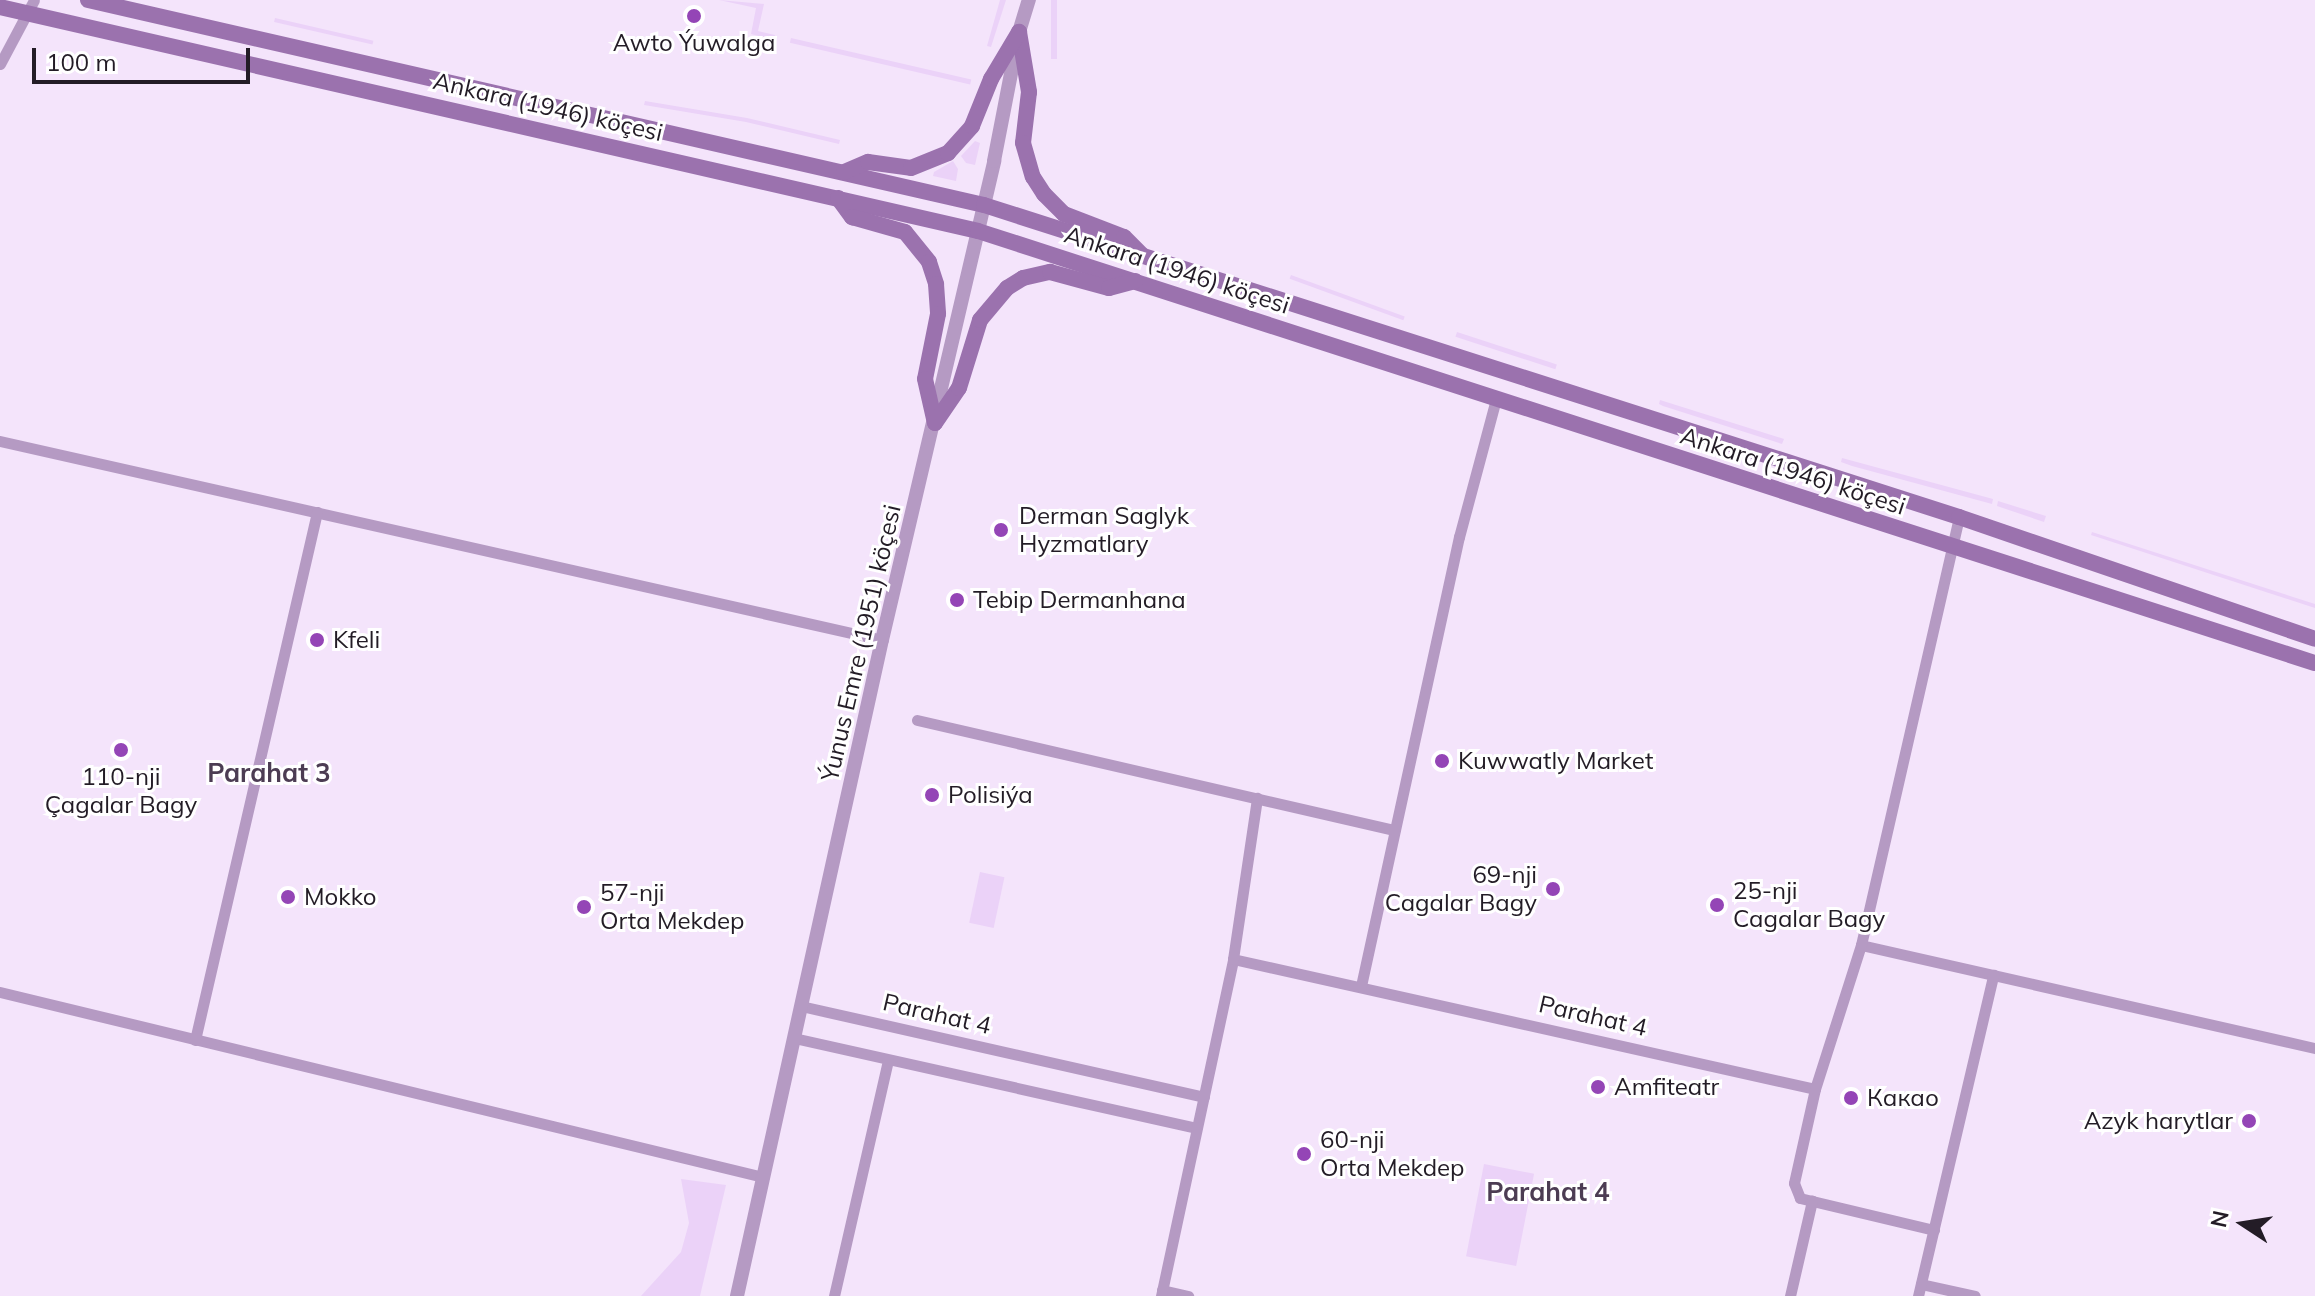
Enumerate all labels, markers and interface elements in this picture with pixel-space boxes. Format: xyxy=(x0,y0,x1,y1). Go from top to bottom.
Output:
marker: Awto Ýuwalga xyxy=(685,7,703,25)
place label: Awto Ýuwalga xyxy=(613,29,775,57)
scale bar xyxy=(36,32,254,82)
text: 100 m xyxy=(46,47,117,77)
street label: Ankara (1946) köçesi xyxy=(430,67,666,147)
street label: Ankara (1946) köçesi xyxy=(1061,220,1293,320)
street label: Ankara (1946) köçesi xyxy=(1677,421,1909,521)
street label: Ýunus Emre (1951) köçesi xyxy=(815,502,907,784)
place label: Derman Saglyk Hyzmatlary xyxy=(1019,502,1189,558)
marker: Derman Saglyk Hyzmatlary xyxy=(990,519,1012,541)
place label: Tebip Dermanhana xyxy=(973,586,1186,614)
marker: Tebip Dermanhana xyxy=(948,591,966,609)
place label: Kfeli xyxy=(333,626,380,654)
marker: Kfeli xyxy=(308,631,326,649)
marker: 110-nji Çagalar Bagy xyxy=(112,741,130,759)
place label: Kuwwatly Market xyxy=(1458,747,1653,775)
marker: Kuwwatly Market xyxy=(1433,752,1451,770)
district label: Parahat 3 xyxy=(207,757,331,789)
place label: 110-nji Çagalar Bagy xyxy=(45,763,197,819)
place label: Polisiýa xyxy=(948,781,1033,809)
marker: Polisiýa xyxy=(923,786,941,804)
place label: 69-nji Cagalar Bagy xyxy=(1385,861,1537,917)
place label: 25-nji Cagalar Bagy xyxy=(1733,877,1885,933)
place label: 57-nji Orta Mekdep xyxy=(600,879,744,935)
marker: 69-nji Cagalar Bagy xyxy=(1544,880,1562,898)
place label: Mokko xyxy=(304,883,376,911)
marker: Mokko xyxy=(279,888,297,906)
marker: 25-nji Cagalar Bagy xyxy=(1708,896,1726,914)
marker: 57-nji Orta Mekdep xyxy=(575,898,593,916)
street label: Parahat 4 xyxy=(880,988,994,1040)
street label: Parahat 4 xyxy=(1536,990,1650,1042)
place label: Amfiteatr xyxy=(1614,1073,1719,1101)
marker: Amfiteatr xyxy=(1589,1078,1607,1096)
place label: Какао xyxy=(1867,1084,1939,1112)
marker: Какао xyxy=(1842,1089,1860,1107)
place label: Azyk harytlar xyxy=(2084,1107,2233,1135)
marker: Azyk harytlar xyxy=(2240,1112,2258,1130)
place label: 60-nji Orta Mekdep xyxy=(1320,1126,1464,1182)
marker: 60-nji Orta Mekdep xyxy=(1295,1145,1313,1163)
district label: Parahat 4 xyxy=(1486,1176,1610,1208)
north arrow xyxy=(2203,1184,2283,1264)
text: N xyxy=(2204,1208,2235,1230)

